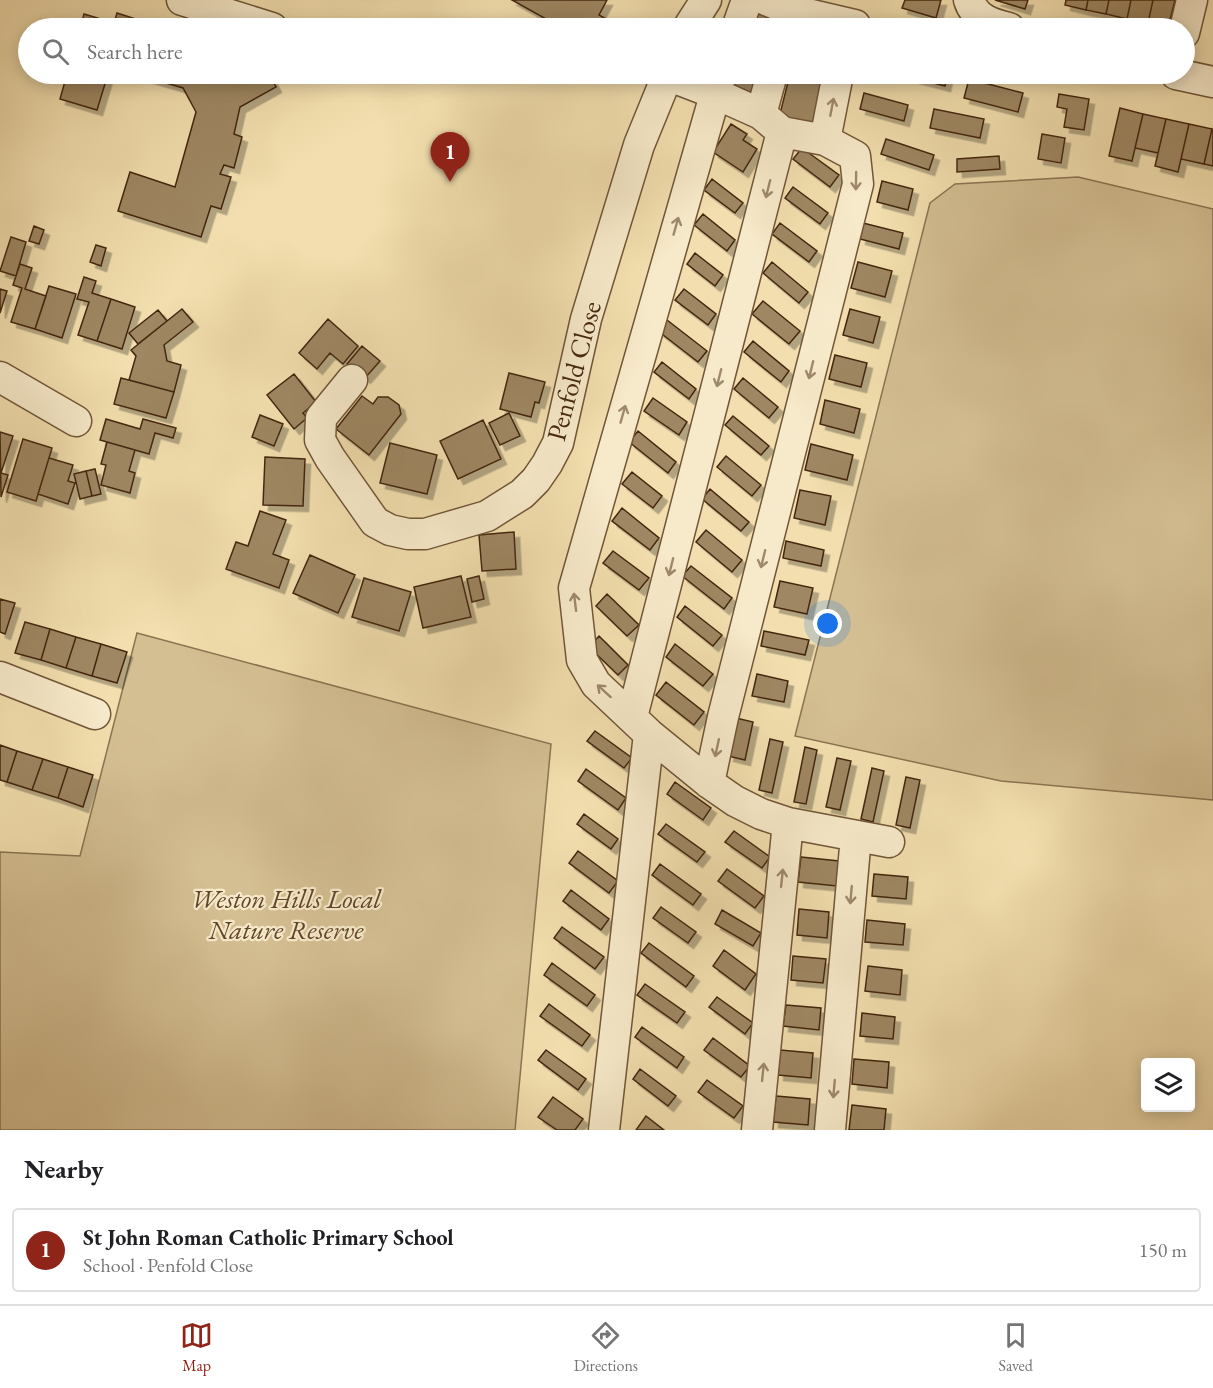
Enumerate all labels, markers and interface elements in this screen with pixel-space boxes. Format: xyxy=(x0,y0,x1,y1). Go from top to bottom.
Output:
search box xyxy=(18,18,1195,84)
icon: search xyxy=(39,35,72,68)
text: Search here xyxy=(87,37,182,66)
one-way arrow xyxy=(827,98,838,117)
pin: 1 xyxy=(430,132,470,182)
one-way arrow xyxy=(850,170,862,190)
one-way arrow xyxy=(762,179,773,198)
one-way arrow xyxy=(671,217,682,236)
street label: Penfold Close xyxy=(538,297,609,444)
one-way arrow xyxy=(804,360,816,379)
one-way arrow xyxy=(713,368,725,387)
one-way arrow xyxy=(618,405,629,424)
one-way arrow xyxy=(757,549,768,568)
one-way arrow xyxy=(665,557,676,576)
one-way arrow xyxy=(570,593,581,613)
your location xyxy=(813,609,842,638)
one-way arrow xyxy=(597,684,612,698)
one-way arrow xyxy=(710,739,722,758)
one-way arrow xyxy=(777,868,788,888)
park label: Weston Hills Local Nature Reserve xyxy=(191,881,383,947)
one-way arrow xyxy=(845,884,856,904)
map controls xyxy=(1141,1058,1195,1112)
button: layers xyxy=(1141,1058,1195,1112)
one-way arrow xyxy=(758,1062,769,1082)
one-way arrow xyxy=(828,1079,839,1098)
text: Nearby xyxy=(24,1152,104,1186)
text: St John Roman Catholic Primary School xyxy=(83,1223,454,1252)
text: 1 xyxy=(40,1237,51,1263)
text: 150 m xyxy=(1139,1237,1187,1263)
text: School · Penfold Close xyxy=(83,1252,253,1278)
tab: Map xyxy=(180,1319,213,1376)
tab: Directions xyxy=(574,1319,638,1376)
tab: Saved xyxy=(998,1319,1033,1376)

